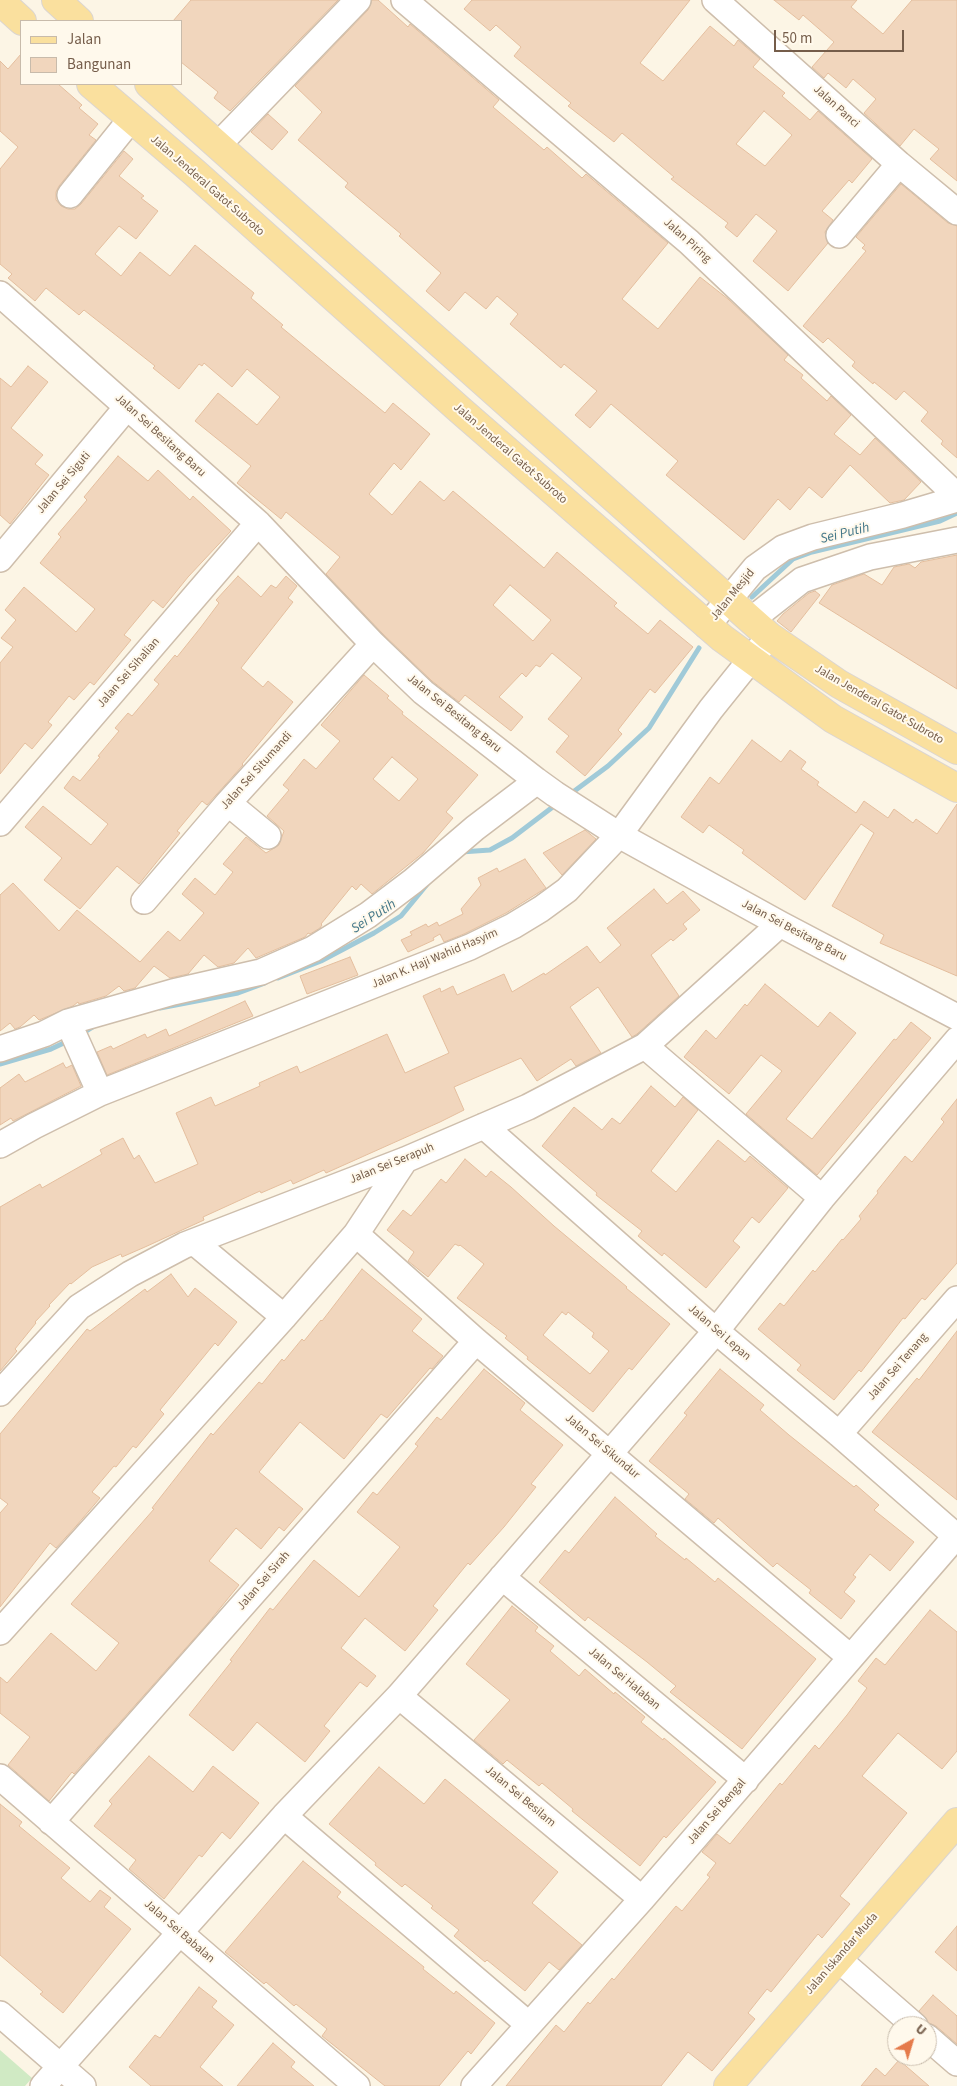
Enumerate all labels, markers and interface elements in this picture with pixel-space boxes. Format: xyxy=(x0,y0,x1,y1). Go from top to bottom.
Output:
legend xyxy=(20,20,182,85)
scale bar xyxy=(777,20,907,52)
text: 50 m xyxy=(782,28,812,49)
text: Jalan xyxy=(67,29,101,50)
text: Bangunan xyxy=(67,54,131,75)
street label: Jalan Panci xyxy=(810,83,862,131)
street label: Jalan Jenderal Gatot Subroto xyxy=(147,133,267,239)
street label: Jalan Piring xyxy=(660,216,714,266)
street label: Jalan Sei Besitang Baru xyxy=(112,391,208,481)
street label: Jalan Jenderal Gatot Subroto xyxy=(450,401,570,507)
street label: Jalan Sei Siguti xyxy=(34,449,94,517)
water label: Sei Putih xyxy=(819,520,871,548)
street label: Jalan Mesjid xyxy=(708,566,758,624)
street label: Jalan Sei Sihalian xyxy=(95,635,163,711)
street label: Jalan Jenderal Gatot Subroto xyxy=(812,662,946,748)
street label: Jalan Sei Besitang Baru xyxy=(404,672,504,756)
street label: Jalan Sei Situmandi xyxy=(218,729,296,813)
water label: Sei Putih xyxy=(348,896,400,938)
street label: Jalan Sei Besitang Baru xyxy=(739,897,849,965)
street label: Jalan K. Haji Wahid Hasyim xyxy=(370,926,500,992)
street label: Jalan Sei Serapuh xyxy=(348,1141,436,1187)
street label: Jalan Sei Lepan xyxy=(685,1302,753,1364)
street label: Jalan Sei Tenang xyxy=(865,1330,931,1404)
street label: Jalan Sei Sikundur xyxy=(562,1412,642,1482)
street label: Jalan Sei Sirah xyxy=(234,1549,294,1613)
street label: Jalan Sei Halaban xyxy=(585,1645,663,1713)
street label: Jalan Sei Besilam xyxy=(482,1763,558,1831)
street label: Jalan Sei Bengal xyxy=(685,1776,749,1848)
street label: Jalan Sei Babalan xyxy=(141,1897,217,1967)
street label: Jalan Iskandar Muda xyxy=(803,1910,881,1998)
north arrow xyxy=(887,2016,937,2066)
text: U xyxy=(911,2019,931,2041)

